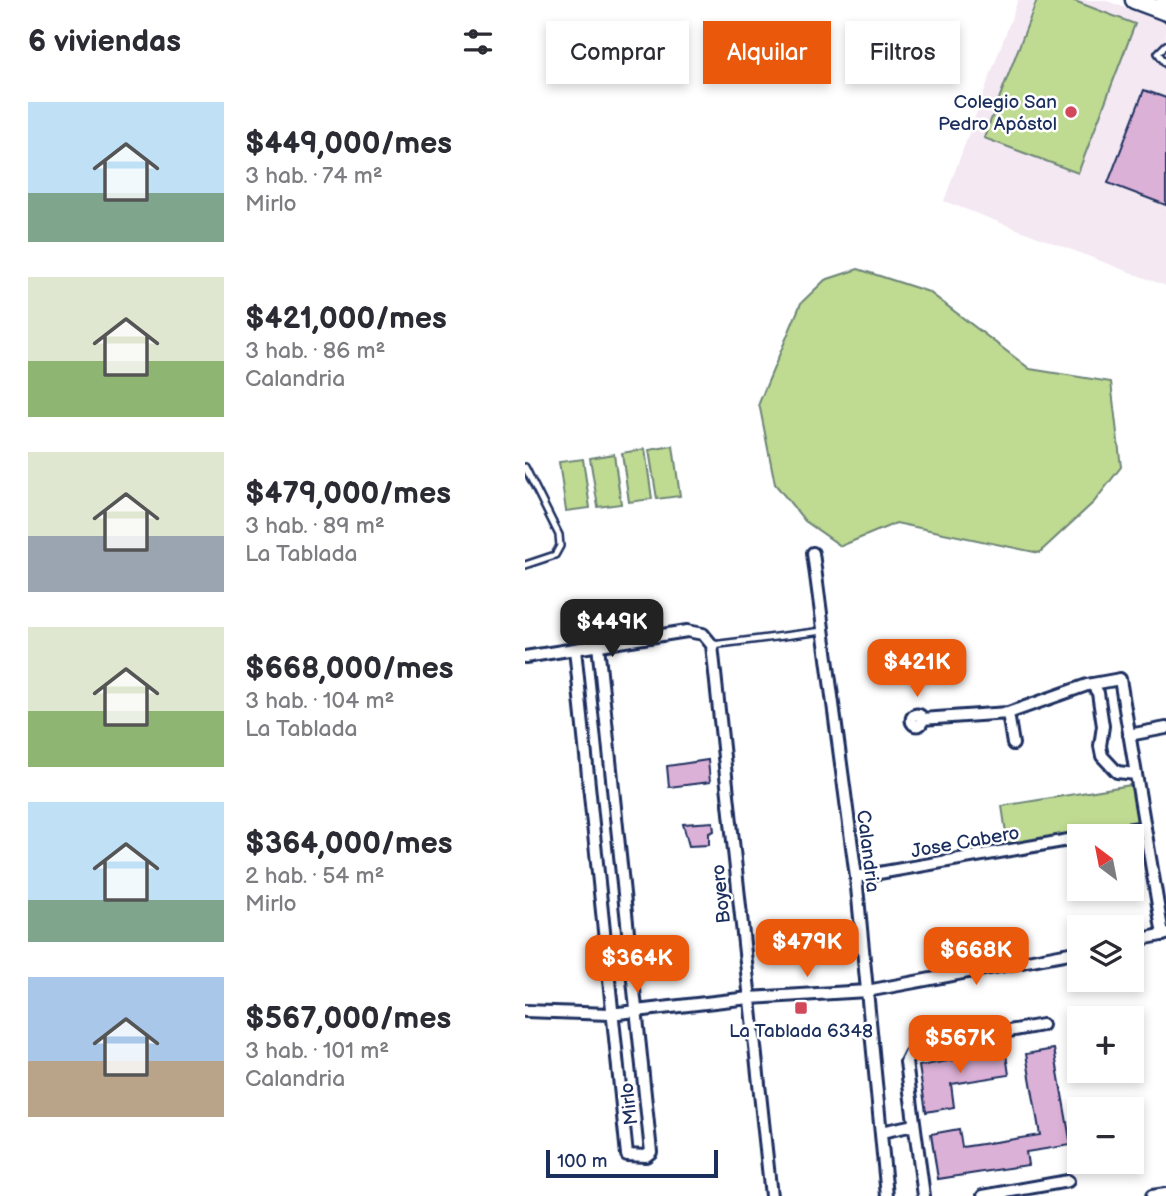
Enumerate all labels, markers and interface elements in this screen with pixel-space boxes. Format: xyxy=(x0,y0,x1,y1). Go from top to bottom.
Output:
chip: Comprar xyxy=(546,21,689,84)
chip: Alquilar xyxy=(703,21,831,84)
chip: Filtros xyxy=(845,21,960,84)
icon: filters xyxy=(459,23,497,61)
text: 6 viviendas xyxy=(28,24,181,60)
place label: Colegio San Pedro Apóstol xyxy=(938,91,1057,136)
marker: Colegio San Pedro Apóstol xyxy=(1063,104,1079,120)
text: $449,000/mes xyxy=(245,126,452,162)
icon: home xyxy=(84,130,168,214)
text: 3 hab. · 74 m² xyxy=(245,162,383,190)
text: Mirlo xyxy=(245,190,297,218)
text: $421,000/mes xyxy=(245,301,447,337)
icon: home xyxy=(84,305,168,389)
text: 3 hab. · 86 m² xyxy=(245,337,385,365)
text: Calandria xyxy=(245,365,345,393)
text: $479,000/mes xyxy=(245,476,451,512)
icon: home xyxy=(84,480,168,564)
text: 3 hab. · 89 m² xyxy=(245,512,385,540)
text: La Tablada xyxy=(245,540,358,568)
pin: $449K xyxy=(563,600,661,659)
text: $449K xyxy=(576,608,648,636)
pin: $421K xyxy=(868,640,966,699)
text: $421K xyxy=(883,648,951,676)
text: $668,000/mes xyxy=(245,651,454,687)
icon: home xyxy=(84,655,168,739)
text: 3 hab. · 104 m² xyxy=(245,687,394,715)
text: La Tablada xyxy=(245,715,358,743)
street label: Calandria xyxy=(851,809,884,894)
street label: Jose Cabero xyxy=(909,822,1021,863)
north arrow xyxy=(1067,824,1145,901)
map controls xyxy=(1067,824,1144,1174)
text: $364,000/mes xyxy=(245,826,453,862)
icon: home xyxy=(84,830,168,914)
text: 2 hab. · 54 m² xyxy=(245,862,385,890)
street label: Boyero xyxy=(707,863,736,925)
text: Mirlo xyxy=(245,890,297,918)
button: layers xyxy=(1067,915,1144,992)
pin: $479K xyxy=(758,920,856,979)
text: $479K xyxy=(772,928,842,956)
pin: $668K xyxy=(927,928,1025,987)
pin: $364K xyxy=(588,936,686,995)
text: $668K xyxy=(940,936,1012,964)
text: $364K xyxy=(601,944,673,972)
marker: La Tablada 6348 xyxy=(793,1000,809,1016)
text: $567,000/mes xyxy=(245,1001,451,1037)
icon: home xyxy=(84,1005,168,1089)
button: + xyxy=(1067,1006,1144,1083)
pin: $567K xyxy=(911,1016,1009,1075)
place label: La Tablada 6348 xyxy=(729,1020,873,1043)
text: $567K xyxy=(925,1024,995,1052)
text: 3 hab. · 101 m² xyxy=(245,1037,389,1065)
text: Calandria xyxy=(245,1065,345,1093)
street label: Mirlo xyxy=(615,1081,643,1126)
button: − xyxy=(1067,1097,1144,1174)
scale bar xyxy=(546,1147,717,1179)
text: 100 m xyxy=(557,1150,608,1173)

